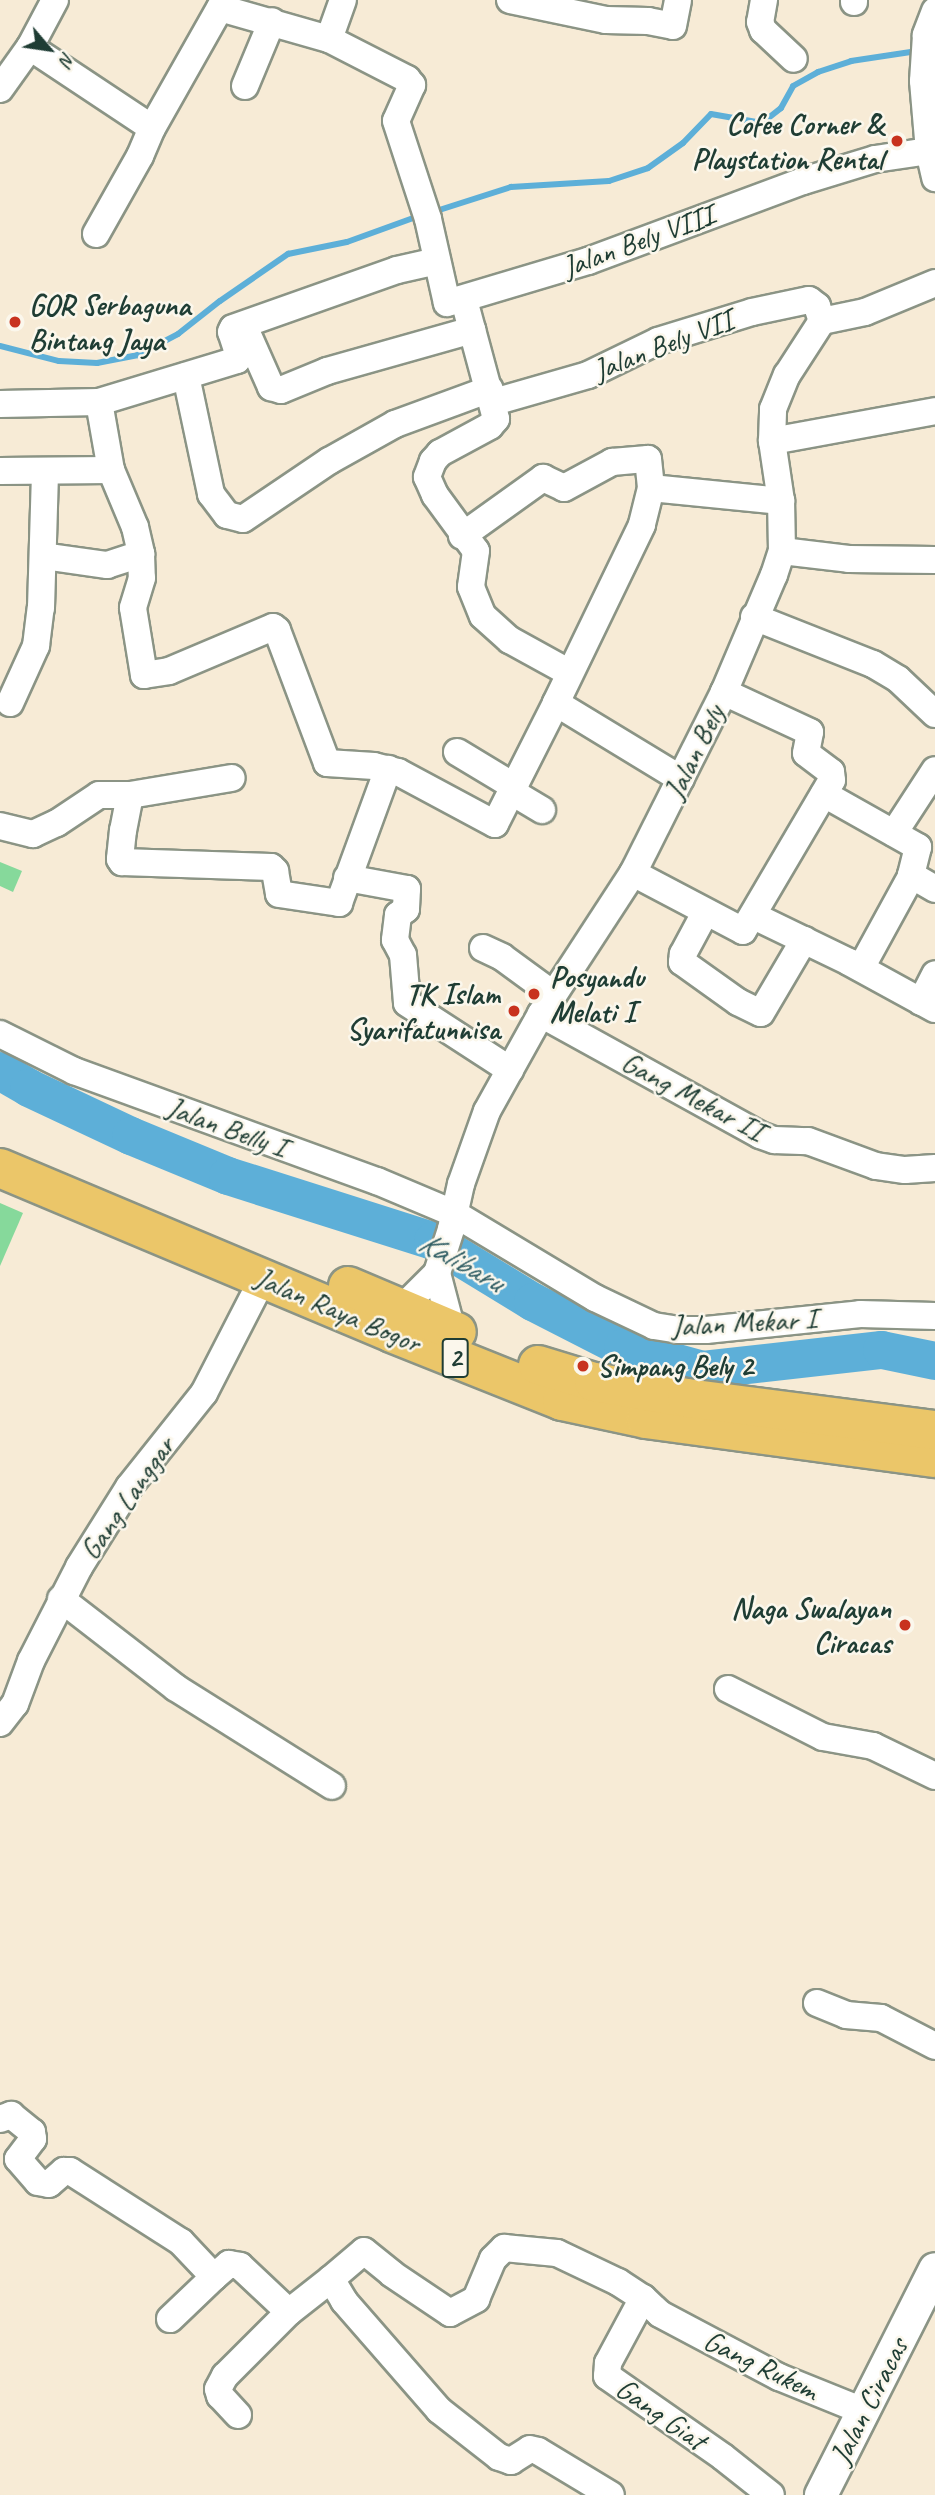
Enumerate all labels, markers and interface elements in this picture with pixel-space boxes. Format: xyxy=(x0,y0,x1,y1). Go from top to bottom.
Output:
north arrow xyxy=(14,14,84,84)
text: N xyxy=(54,48,81,70)
place label: Cofee Corner & Playstation Rental xyxy=(692,106,883,176)
marker: Cofee Corner & Playstation Rental xyxy=(889,133,905,149)
street label: Jalan Bely VIII xyxy=(557,197,719,285)
place label: GOR Serbaguna Bintang Jaya xyxy=(29,287,191,358)
street label: Jalan Bely VII xyxy=(588,302,738,388)
marker: GOR Serbaguna Bintang Jaya xyxy=(7,314,23,330)
street label: Jalan Bely xyxy=(656,699,732,805)
place label: Posyandu Melati I xyxy=(550,959,644,1030)
place label: TK Islam Syarifatunnisa xyxy=(347,976,500,1046)
marker: Posyandu Melati I xyxy=(524,984,544,1004)
marker: TK Islam Syarifatunnisa xyxy=(506,1003,522,1019)
street label: Gang Mekar II xyxy=(616,1043,770,1149)
street label: Jalan Belly I xyxy=(162,1089,292,1165)
water label: Kalibaru xyxy=(412,1223,510,1301)
street label: Jalan Raya Bogor xyxy=(250,1259,426,1361)
street label: Jalan Mekar I xyxy=(671,1300,817,1344)
road number: 2 xyxy=(441,1334,469,1382)
place label: Simpang Bely 2 xyxy=(597,1348,753,1384)
marker: Simpang Bely 2 xyxy=(575,1358,591,1374)
street label: Gang Langgar xyxy=(71,1429,183,1567)
place label: Naga Swalayan Ciracas xyxy=(732,1590,891,1660)
marker: Naga Swalayan Ciracas xyxy=(897,1617,913,1633)
street label: Gang Rukem xyxy=(697,2321,825,2409)
street label: Jalan Ciracas xyxy=(822,2332,916,2470)
street label: Gang Giat xyxy=(609,2370,713,2458)

